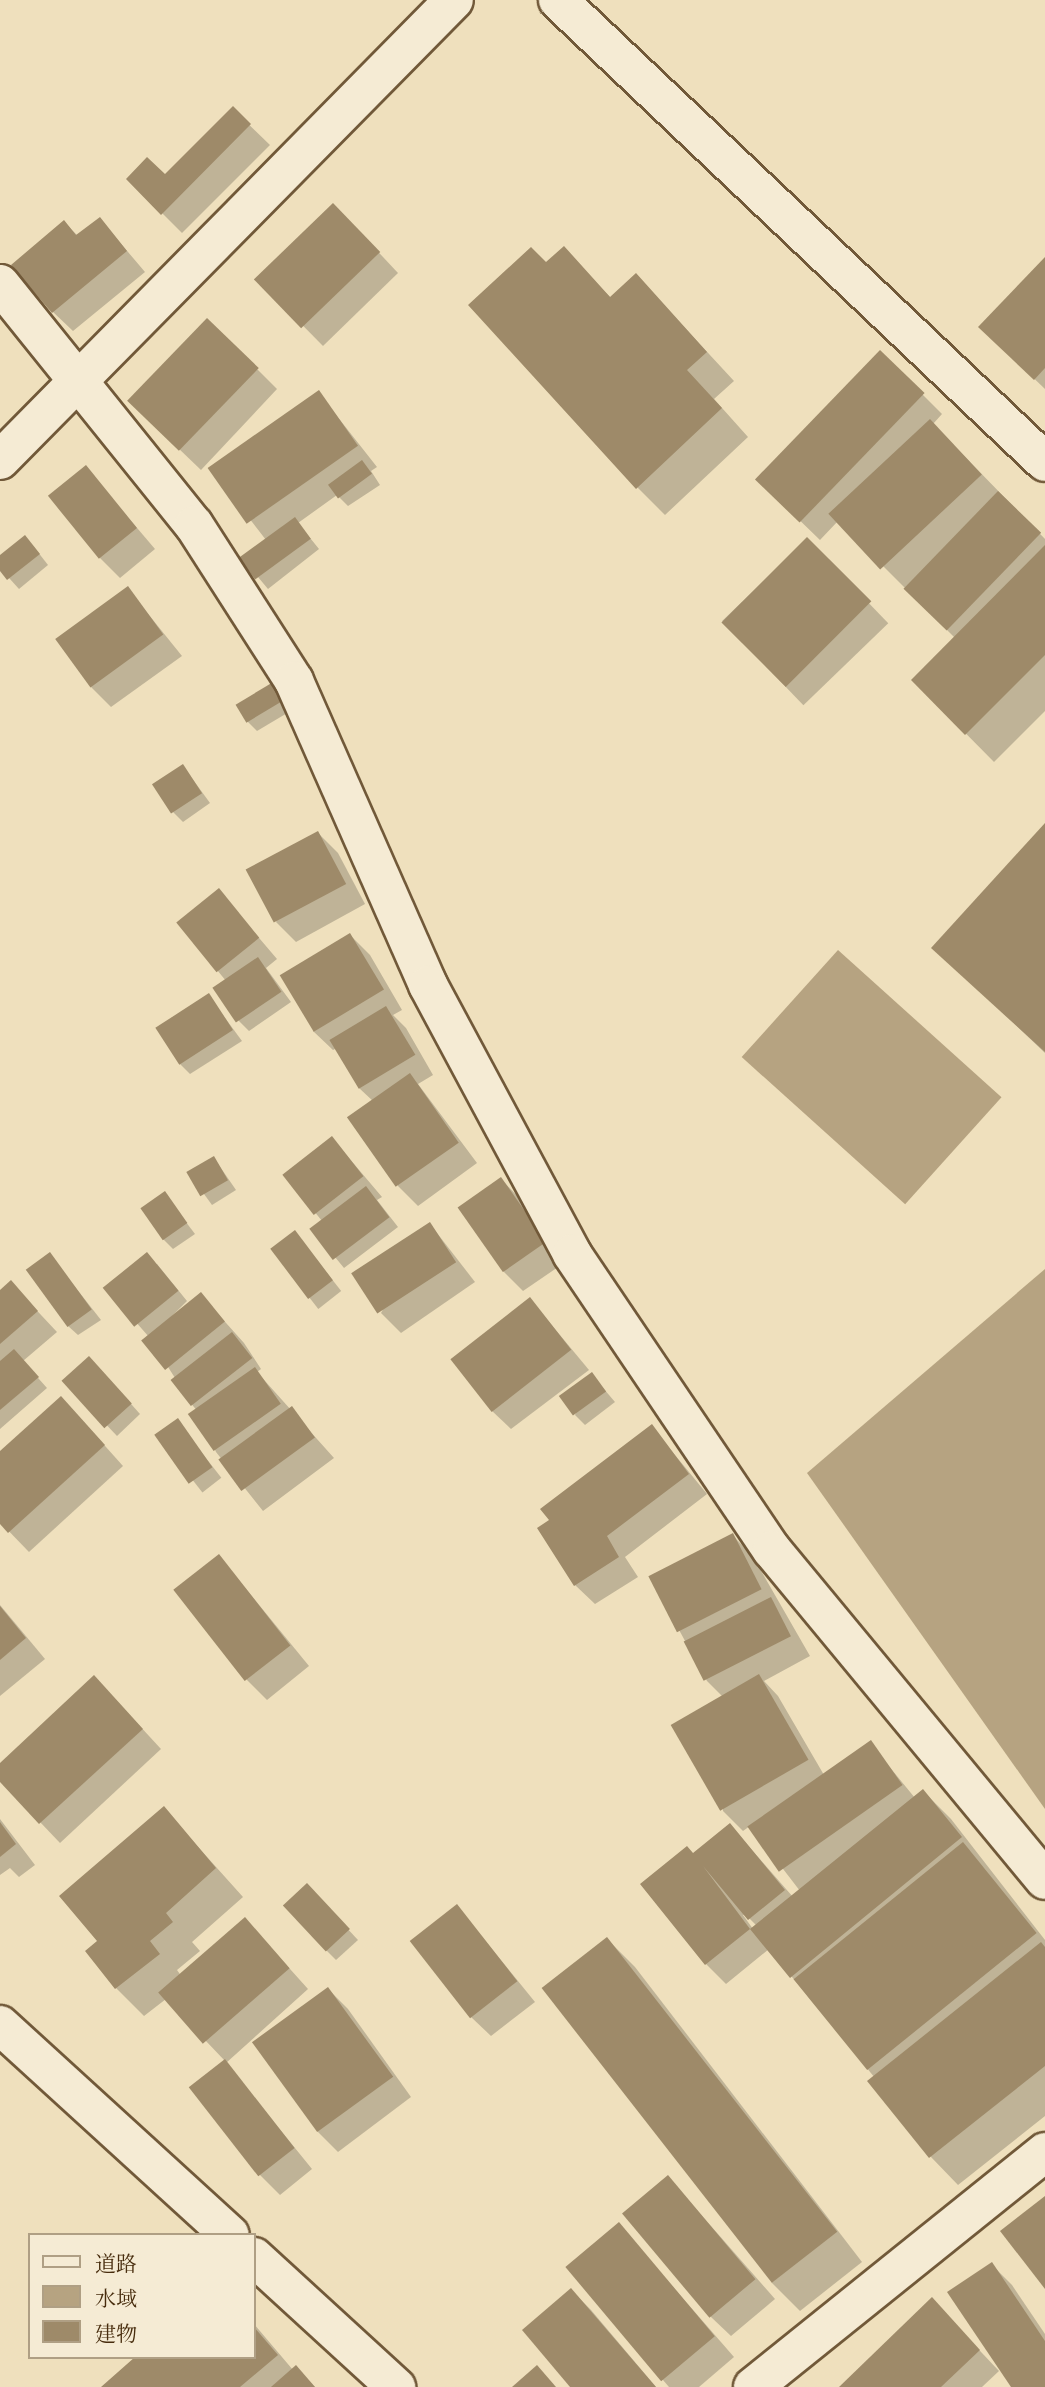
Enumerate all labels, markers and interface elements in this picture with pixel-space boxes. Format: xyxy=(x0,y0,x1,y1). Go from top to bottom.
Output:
legend xyxy=(28,2233,256,2359)
text: 道路 xyxy=(95,2251,137,2276)
text: 水域 xyxy=(95,2286,137,2311)
text: 建物 xyxy=(95,2321,137,2346)

